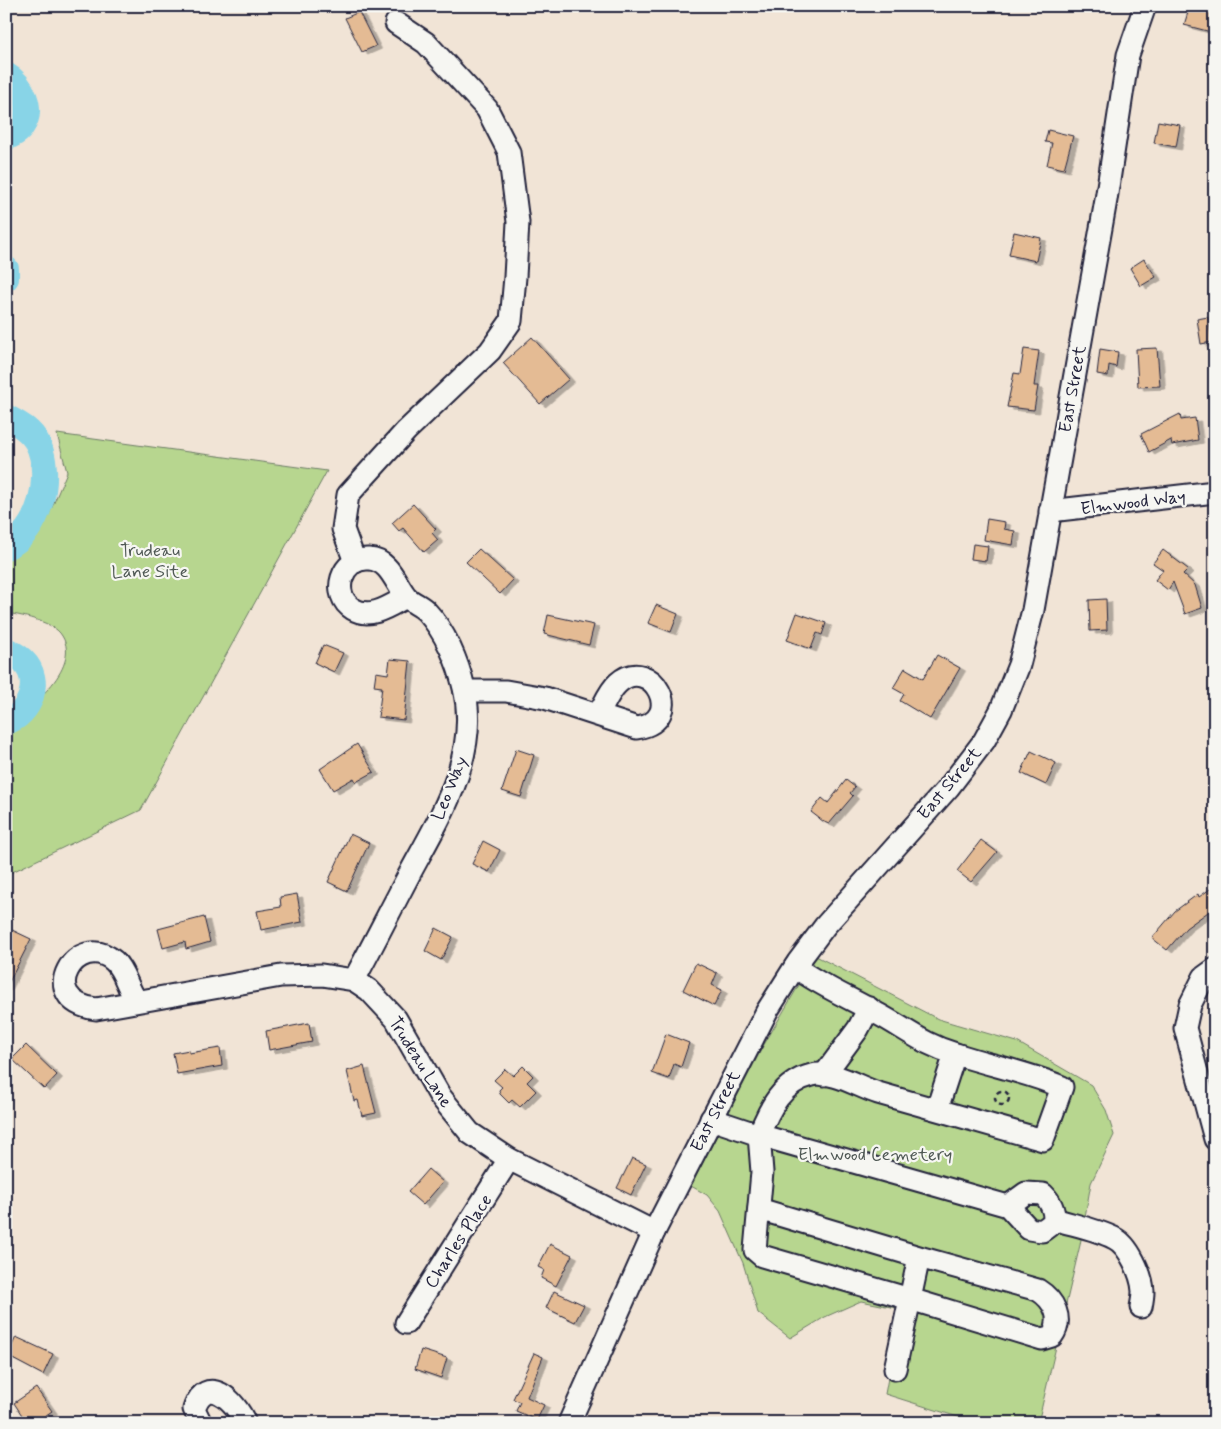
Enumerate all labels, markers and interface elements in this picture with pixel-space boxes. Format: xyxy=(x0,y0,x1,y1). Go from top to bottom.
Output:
street label: East Street xyxy=(1054,343,1093,435)
street label: Elmwood Way xyxy=(1079,485,1187,521)
park label: Trudeau Lane Site xyxy=(112,539,189,584)
street label: East Street xyxy=(912,742,988,825)
street label: Leo Way xyxy=(426,753,474,824)
street label: Trudeau Lane xyxy=(383,1012,458,1113)
street label: East Street xyxy=(685,1066,747,1156)
park label: Elmwood Cemetery xyxy=(798,1143,952,1167)
street label: Charles Place xyxy=(419,1190,498,1293)

